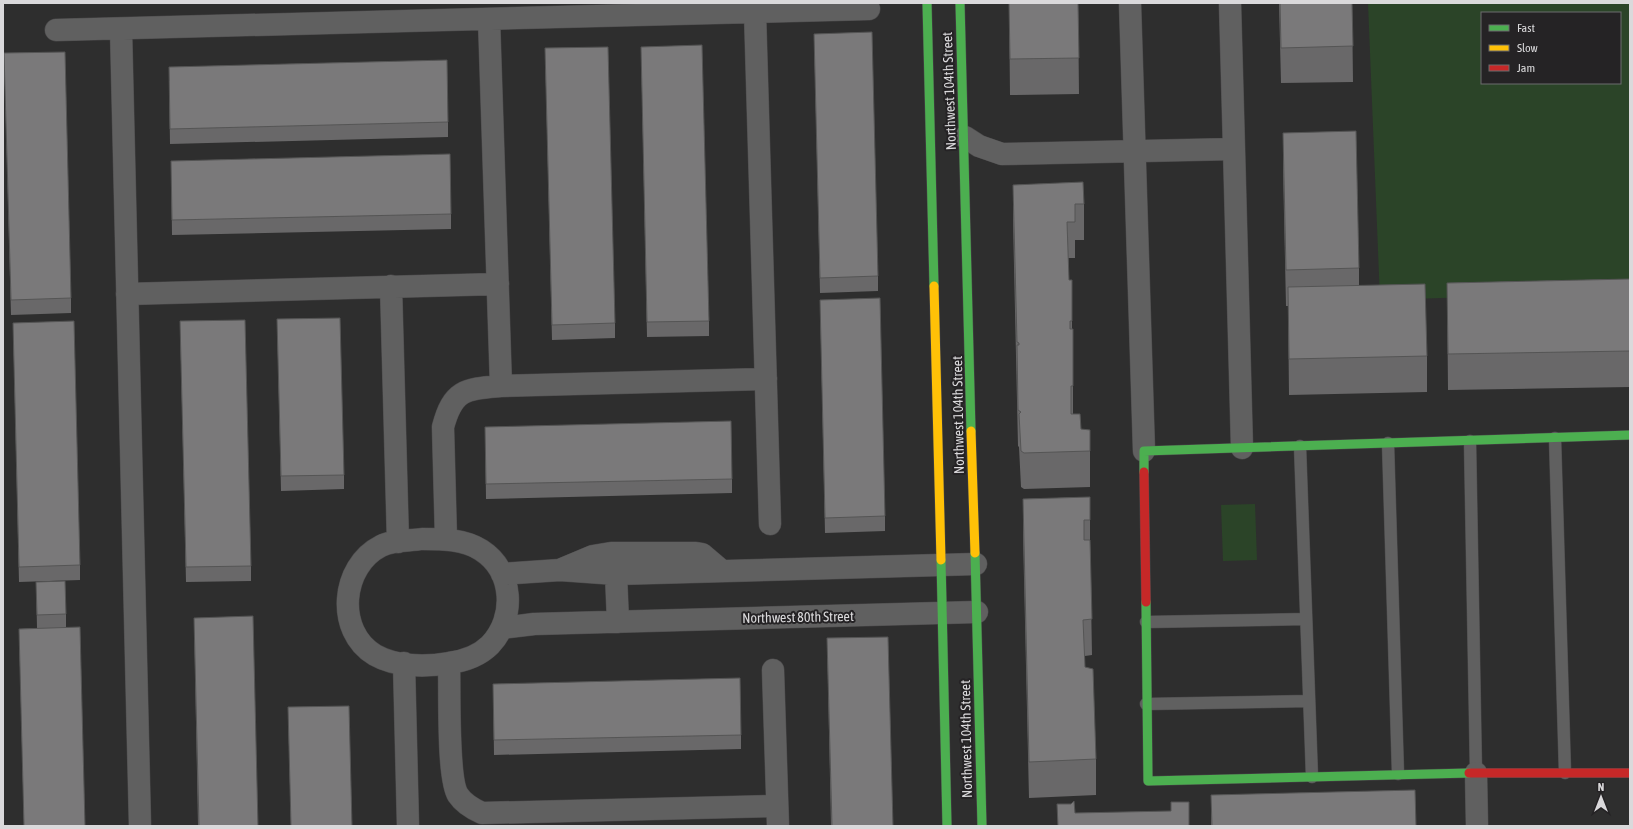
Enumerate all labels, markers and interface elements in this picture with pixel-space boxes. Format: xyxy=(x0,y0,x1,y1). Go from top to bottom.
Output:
legend xyxy=(1481,12,1621,84)
text: Fast xyxy=(1517,21,1535,35)
street label: Northwest 104th Street xyxy=(939,32,959,150)
text: Slow xyxy=(1517,41,1538,55)
text: Jam xyxy=(1517,61,1535,75)
street label: Northwest 104th Street xyxy=(949,356,967,474)
street label: Northwest 80th Street xyxy=(742,608,854,626)
street label: Northwest 104th Street xyxy=(957,680,975,798)
north arrow xyxy=(1581,777,1621,817)
text: N xyxy=(1598,781,1604,793)

